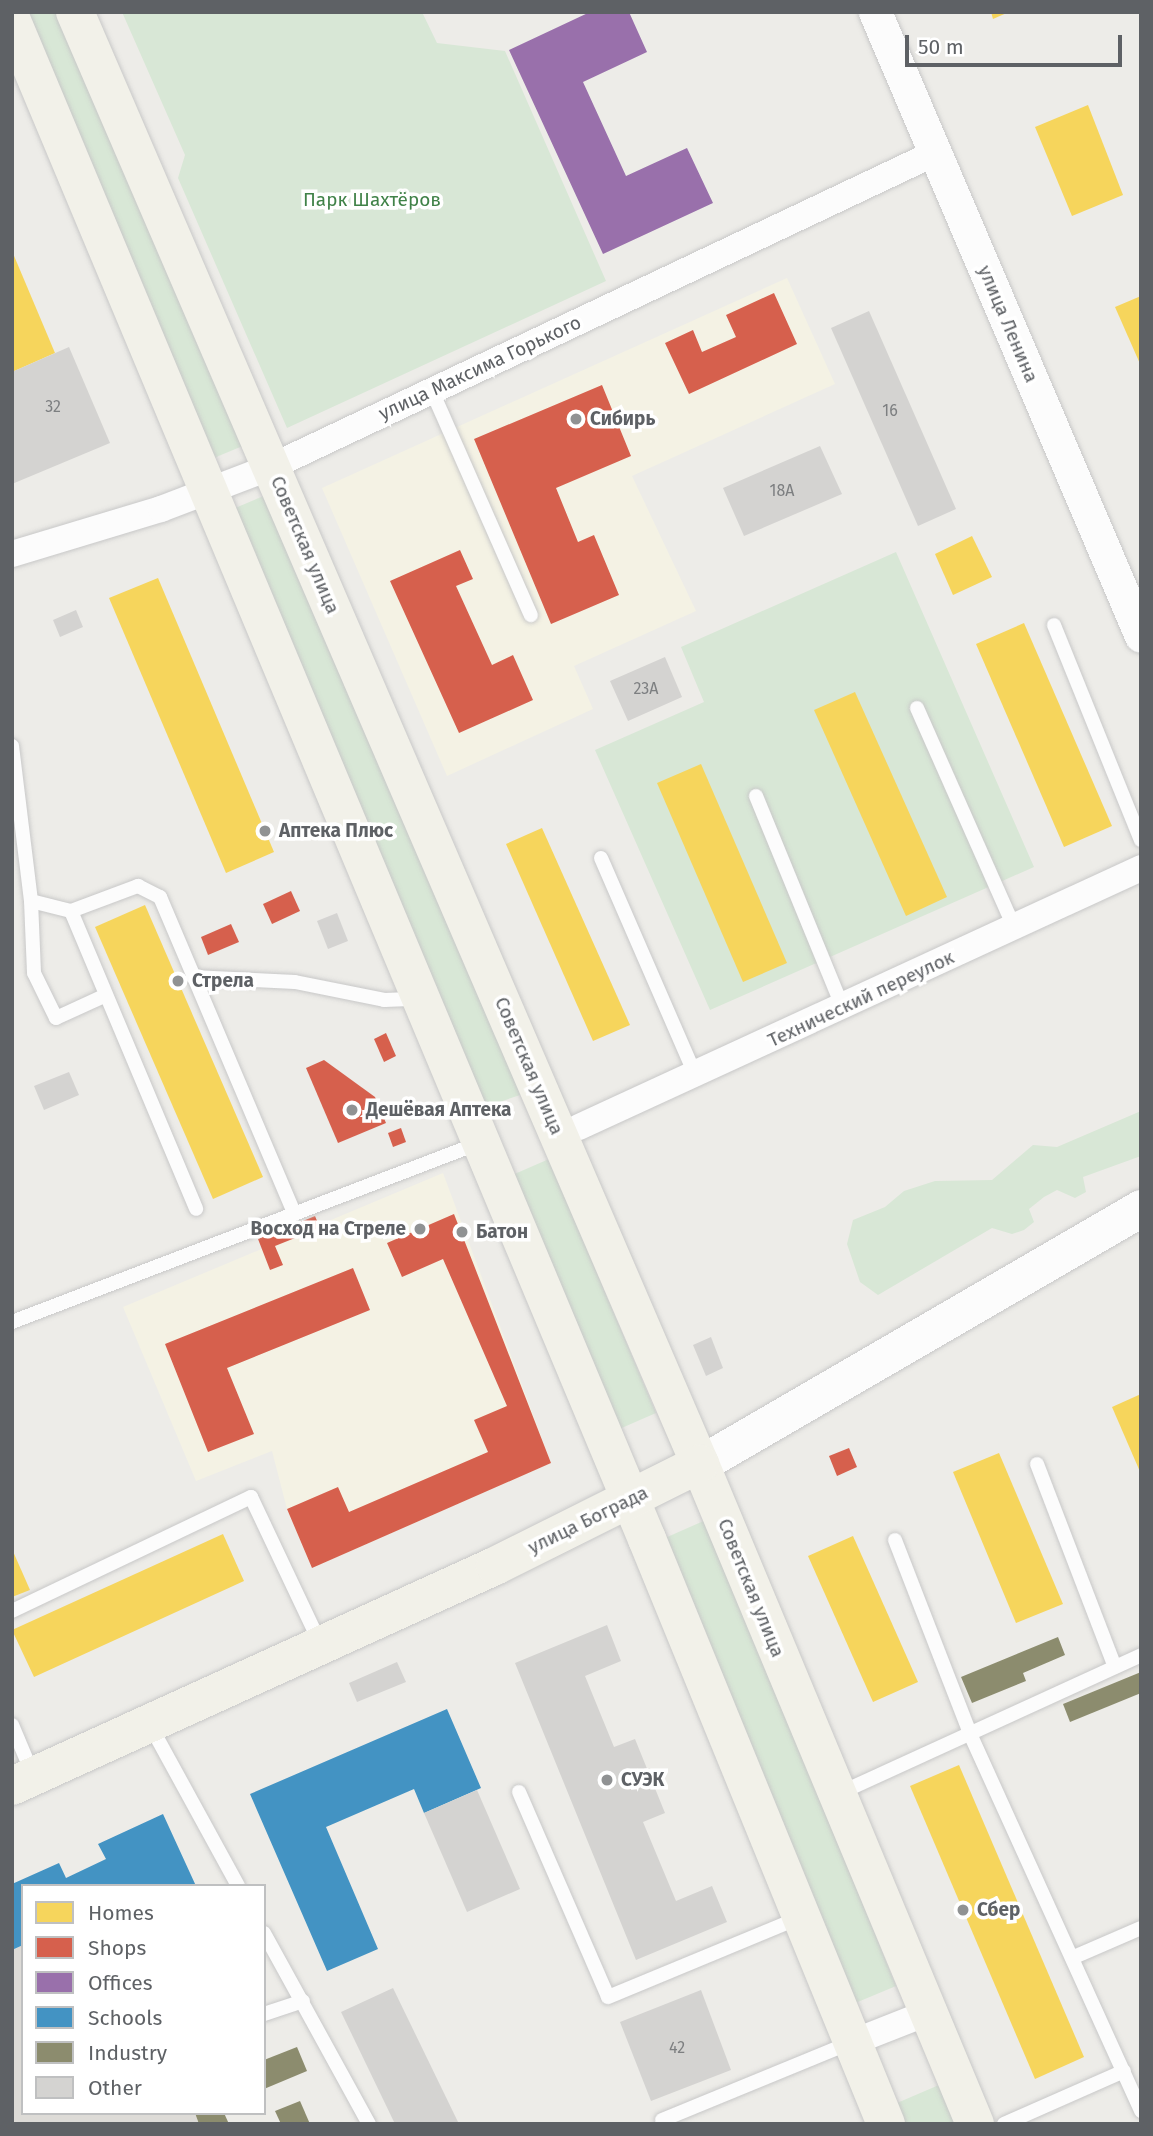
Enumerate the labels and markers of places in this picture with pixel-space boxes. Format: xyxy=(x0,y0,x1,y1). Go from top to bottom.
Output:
place label: Сибирь xyxy=(590,408,655,430)
marker: Сибирь xyxy=(568,411,584,427)
place label: Аптека Плюс xyxy=(279,820,393,842)
marker: Аптека Плюс xyxy=(257,823,273,839)
place label: Стрела xyxy=(192,970,254,992)
marker: Стрела xyxy=(170,973,186,989)
place label: Дешёвая Аптека xyxy=(366,1099,512,1121)
marker: Дешёвая Аптека xyxy=(344,1102,360,1118)
place label: Восход на Стреле xyxy=(251,1218,406,1240)
marker: Восход на Стреле xyxy=(412,1221,428,1237)
place label: Батон xyxy=(476,1221,528,1243)
marker: Батон xyxy=(454,1224,470,1240)
place label: СУЭК xyxy=(621,1769,664,1791)
marker: СУЭК xyxy=(599,1772,615,1788)
place label: Сбер xyxy=(977,1899,1020,1921)
marker: Сбер xyxy=(955,1902,971,1918)

